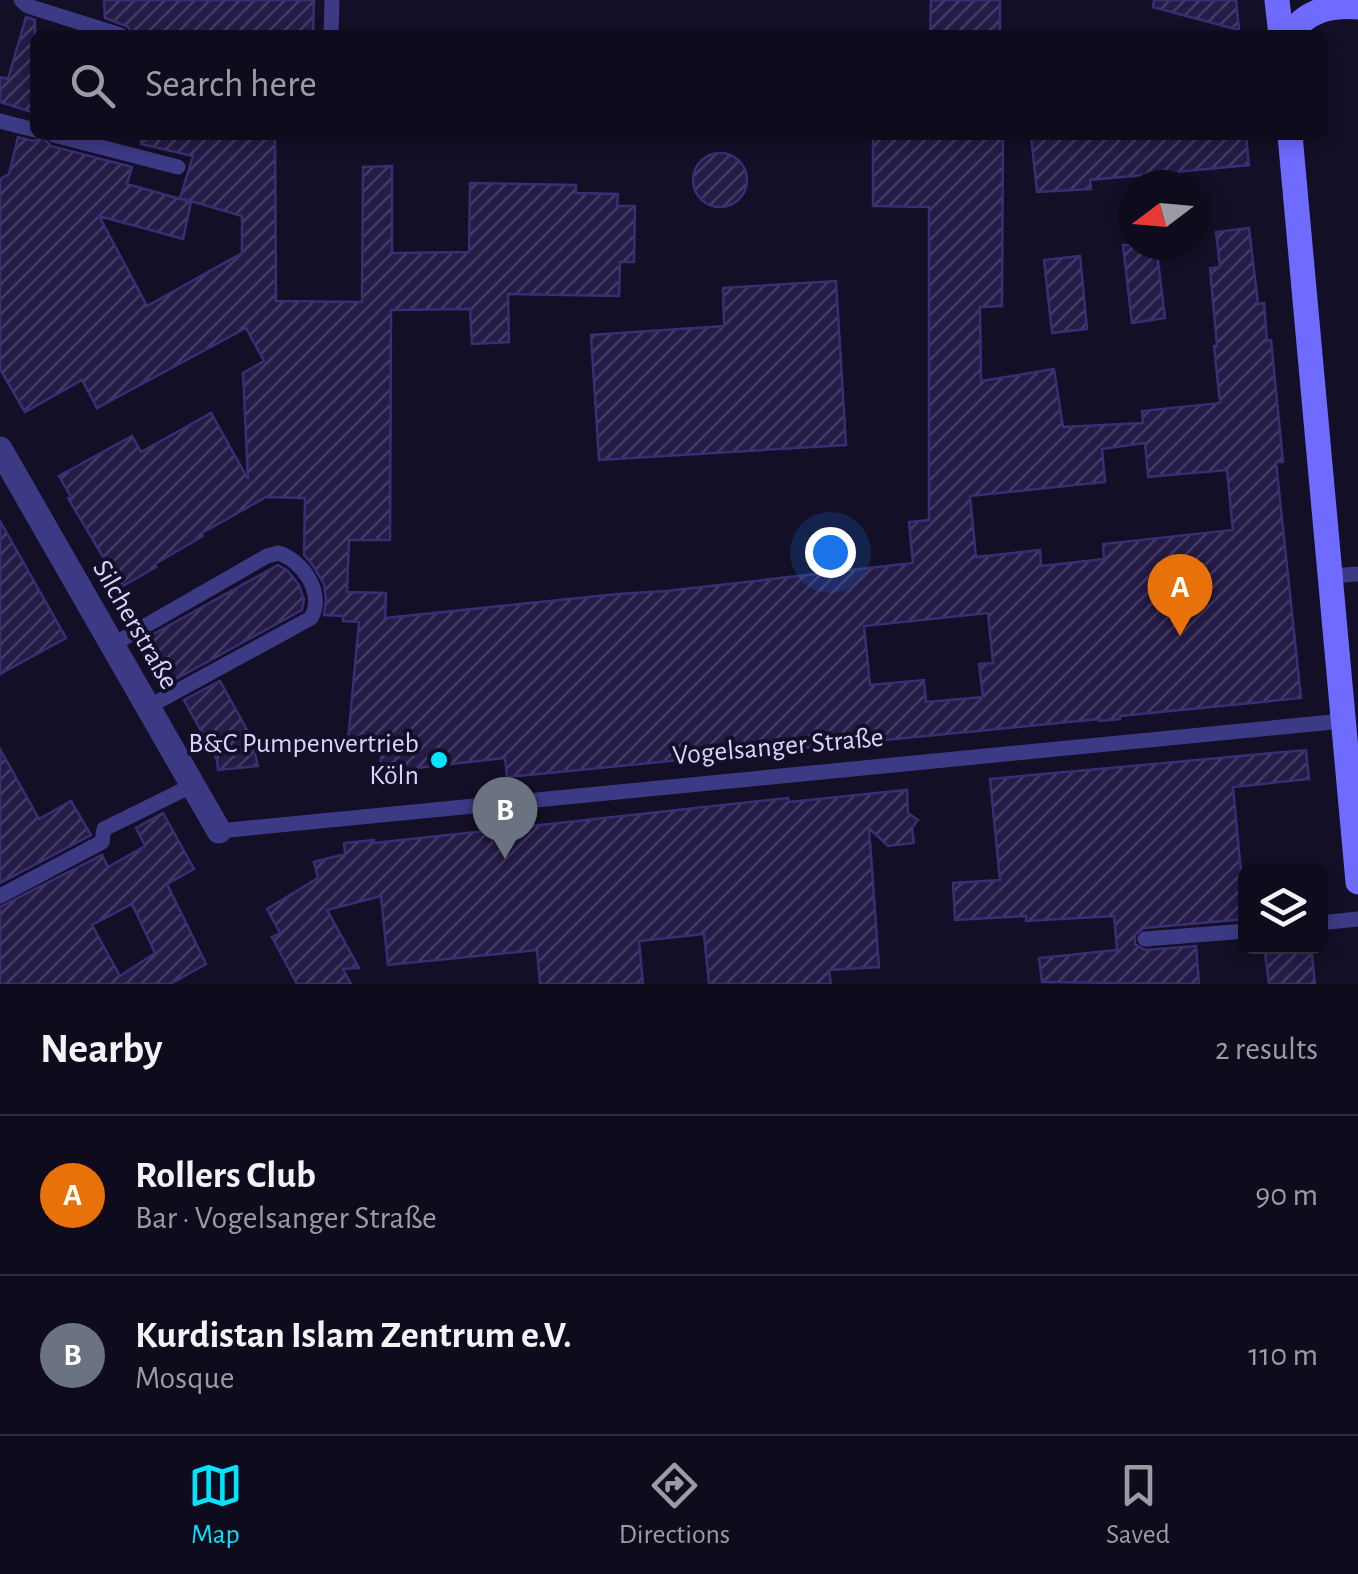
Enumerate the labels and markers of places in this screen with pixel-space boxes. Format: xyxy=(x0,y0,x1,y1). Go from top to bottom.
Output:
pin: A xyxy=(1148,554,1212,636)
place label: B&C Pumpenvertrieb Köln xyxy=(188,730,419,790)
marker: B&C Pumpenvertrieb Köln xyxy=(428,749,450,771)
pin: B xyxy=(472,776,538,859)

